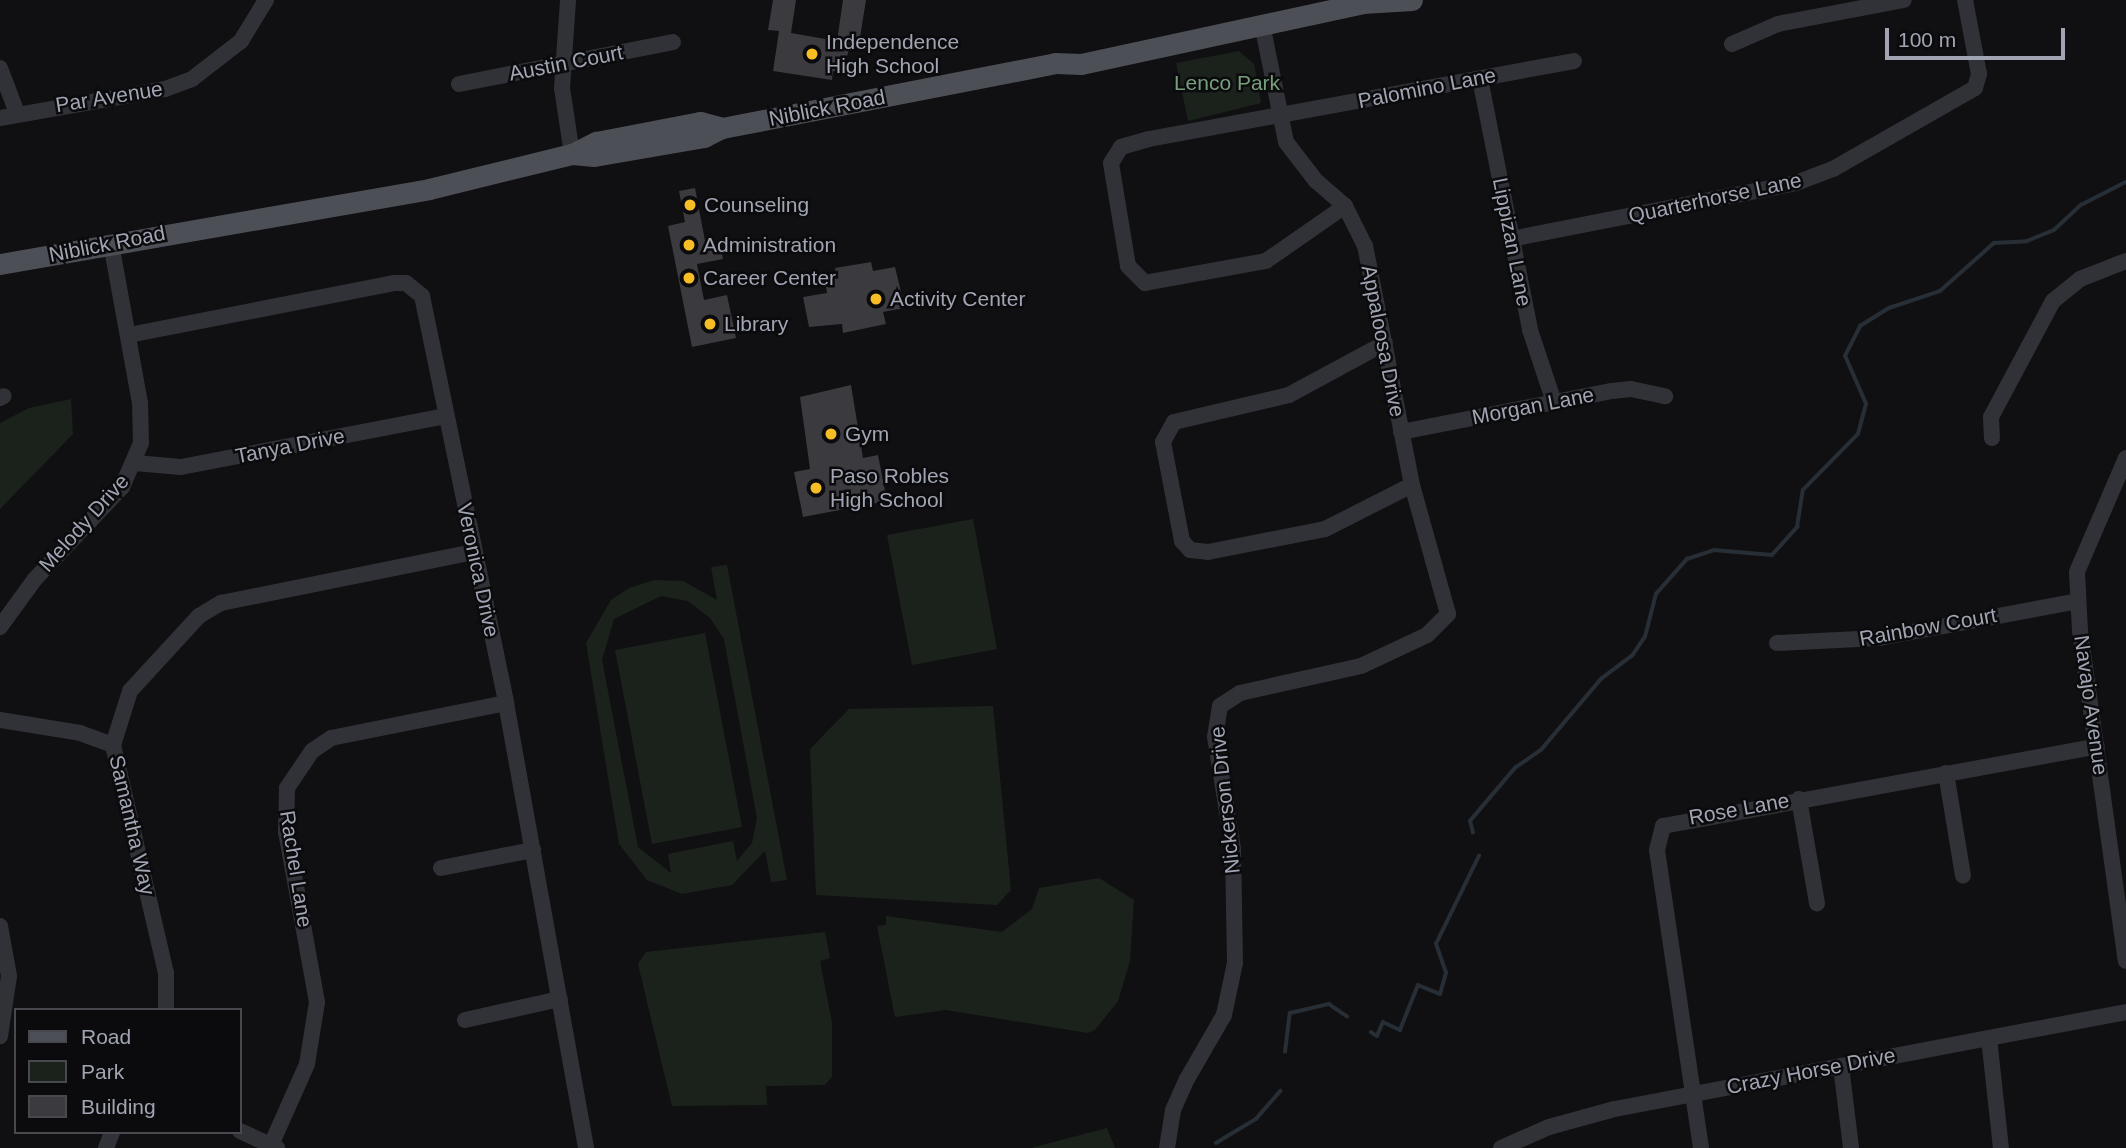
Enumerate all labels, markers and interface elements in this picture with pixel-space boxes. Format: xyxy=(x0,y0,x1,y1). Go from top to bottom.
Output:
scale bar xyxy=(1888,14,2068,58)
text: 100 m xyxy=(1898,28,1956,51)
place label: Independence High School xyxy=(826,29,959,79)
street label: Austin Court xyxy=(507,40,625,86)
marker: Independence High School xyxy=(804,46,820,62)
street label: Palomino Lane xyxy=(1356,62,1498,114)
park label: Lenco Park xyxy=(1174,70,1280,96)
street label: Par Avenue xyxy=(53,76,165,118)
street label: Niblick Road xyxy=(767,84,887,132)
street label: Quarterhorse Lane xyxy=(1626,167,1804,229)
street label: Lippizan Lane xyxy=(1487,175,1537,309)
place label: Counseling xyxy=(704,192,809,218)
marker: Counseling xyxy=(682,197,698,213)
street label: Niblick Road xyxy=(47,220,167,268)
place label: Administration xyxy=(703,232,836,258)
marker: Administration xyxy=(681,237,697,253)
street label: Appaloosa Drive xyxy=(1356,263,1410,419)
place label: Career Center xyxy=(703,265,836,291)
marker: Career Center xyxy=(681,270,697,286)
place label: Activity Center xyxy=(890,286,1025,312)
marker: Activity Center xyxy=(868,291,884,307)
place label: Library xyxy=(724,311,788,337)
marker: Library xyxy=(702,316,718,332)
street label: Morgan Lane xyxy=(1470,382,1596,430)
place label: Gym xyxy=(845,421,889,447)
street label: Tanya Drive xyxy=(233,423,347,469)
marker: Gym xyxy=(823,426,839,442)
place label: Paso Robles High School xyxy=(830,463,949,513)
street label: Melody Drive xyxy=(34,469,134,577)
marker: Paso Robles High School xyxy=(808,480,824,496)
street label: Veronica Drive xyxy=(451,501,505,639)
street label: Rainbow Court xyxy=(1857,603,1999,651)
street label: Navajo Avenue xyxy=(2069,633,2113,777)
street label: Nickerson Drive xyxy=(1205,725,1245,875)
street label: Samantha Way xyxy=(104,753,160,897)
street label: Rose Lane xyxy=(1687,788,1791,830)
street label: Rachel Lane xyxy=(274,809,318,929)
legend xyxy=(14,1008,242,1134)
text: Road xyxy=(81,1025,131,1048)
street label: Crazy Horse Drive xyxy=(1724,1042,1898,1100)
text: Park xyxy=(81,1060,124,1083)
text: Building xyxy=(81,1095,156,1118)

